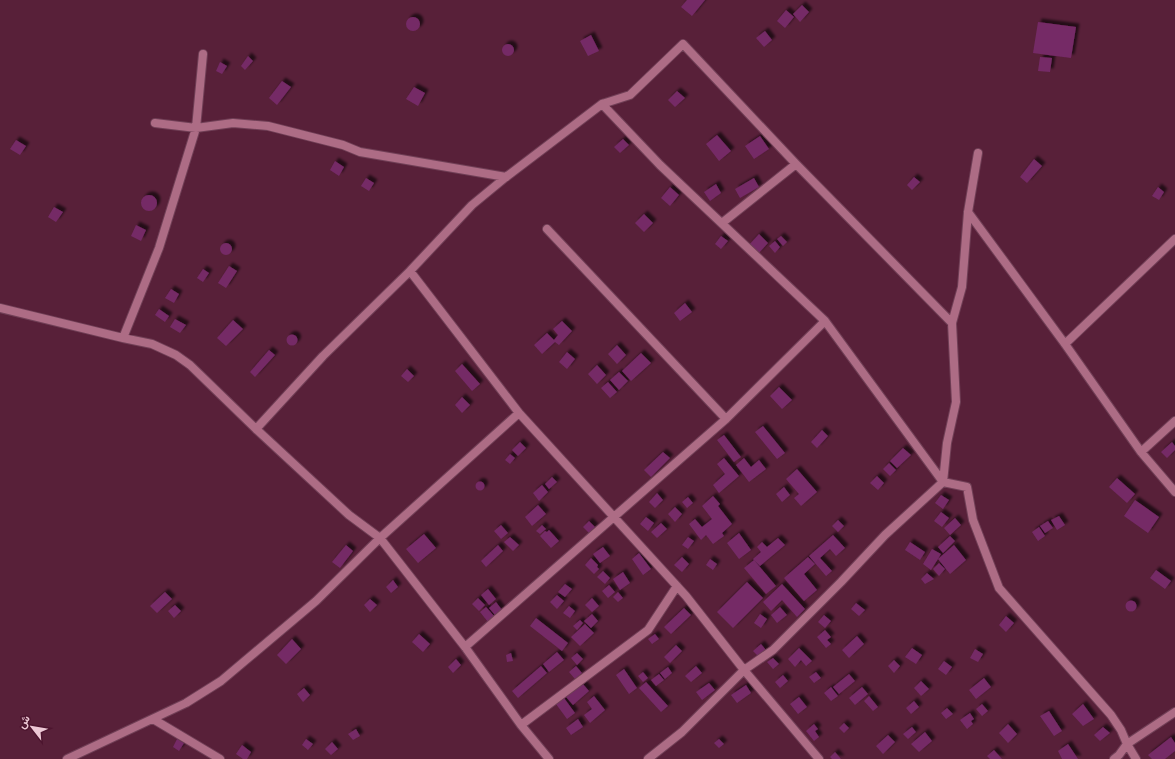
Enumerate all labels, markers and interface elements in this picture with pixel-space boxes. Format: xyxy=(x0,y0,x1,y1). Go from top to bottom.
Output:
north arrow xyxy=(12,707,52,747)
text: ش xyxy=(15,713,33,731)

